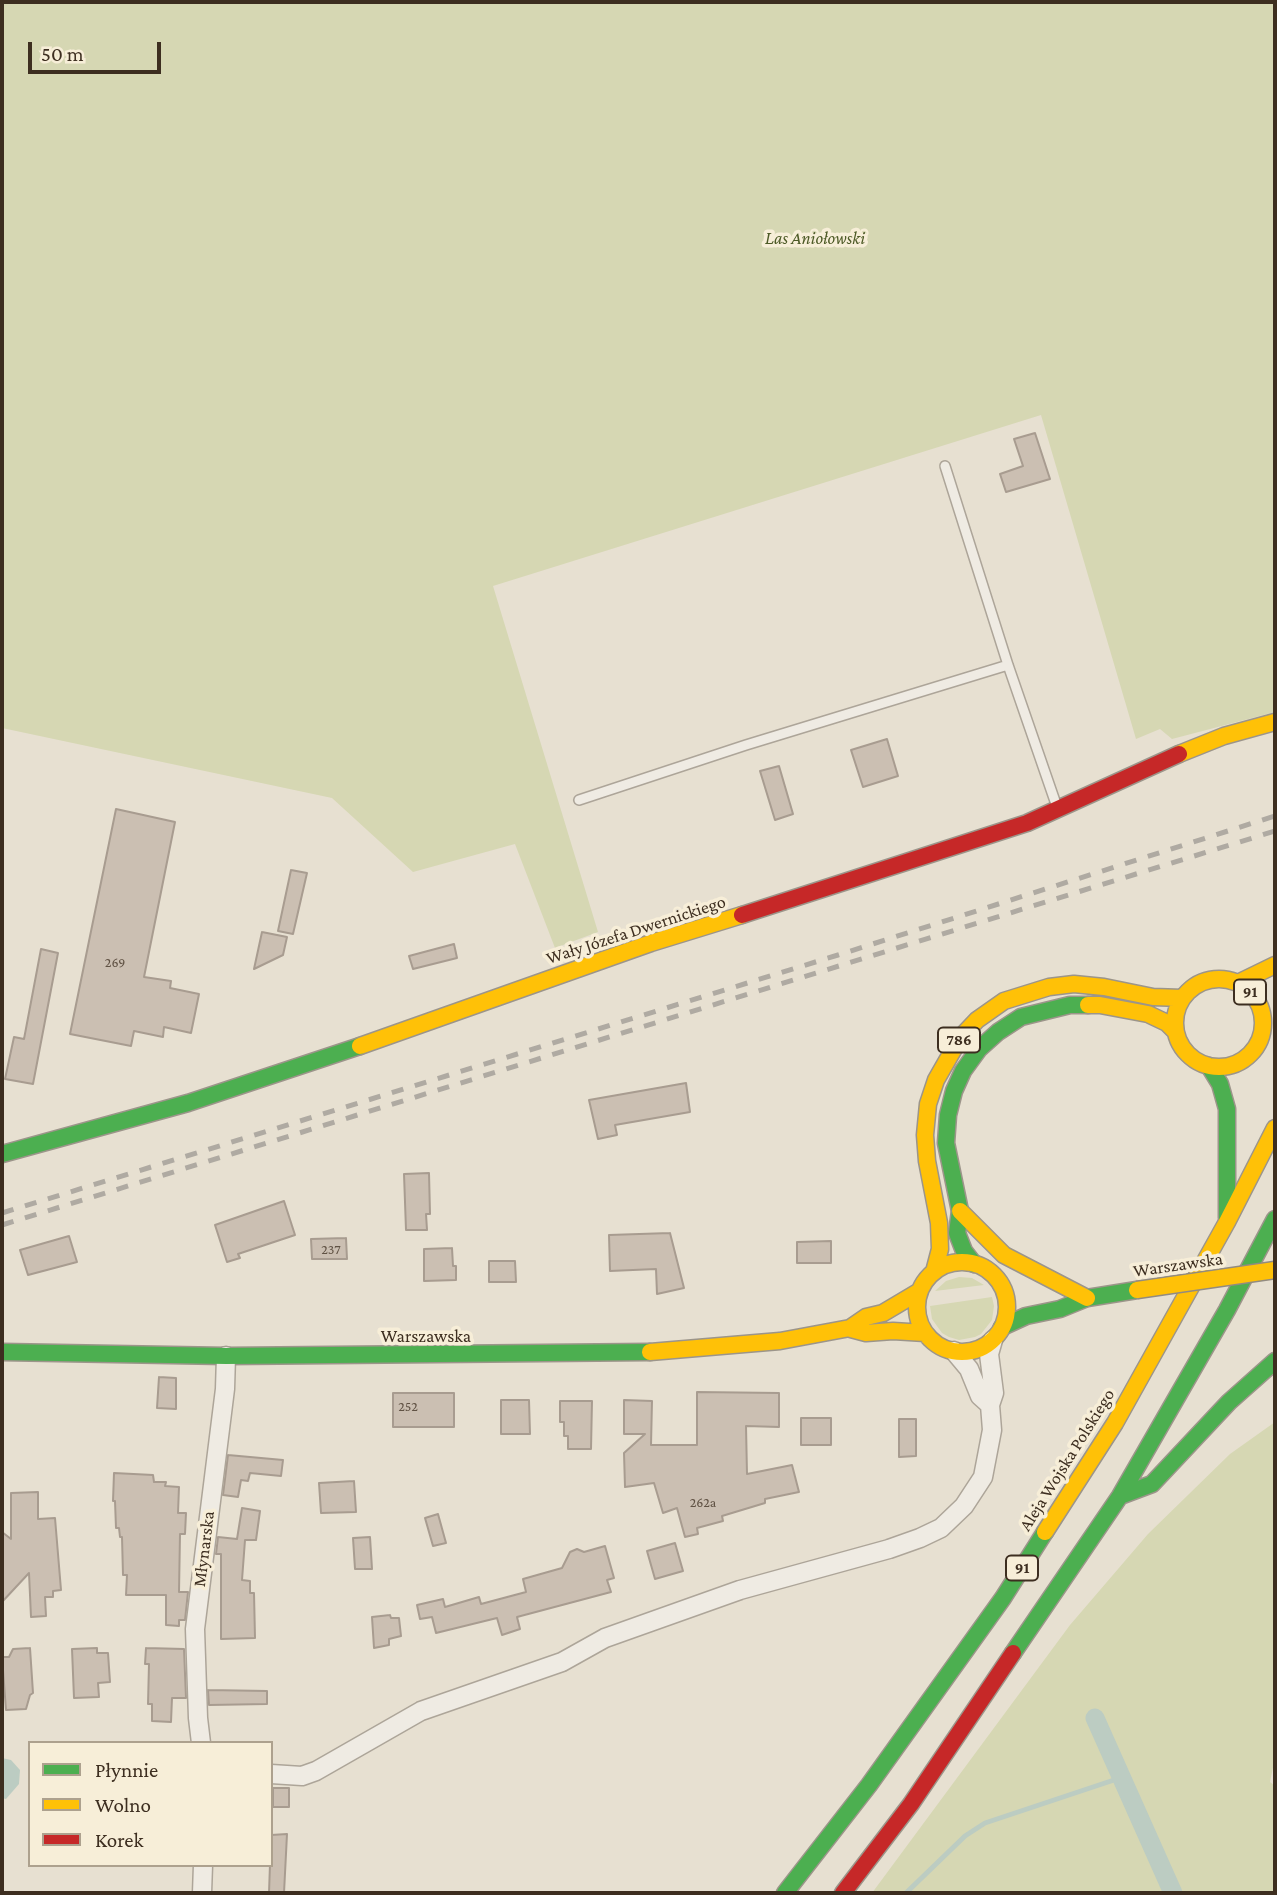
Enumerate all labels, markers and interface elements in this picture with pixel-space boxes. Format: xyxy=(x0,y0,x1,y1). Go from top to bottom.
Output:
scale bar xyxy=(32,28,164,72)
text: 50 m xyxy=(41,42,84,66)
park label: Las Aniołowski xyxy=(765,227,865,249)
street label: Wały Józefa Dwernickiego xyxy=(544,891,728,969)
house number: 269 xyxy=(105,955,125,971)
road number: 91 xyxy=(1234,980,1266,1004)
road number: 786 xyxy=(938,1028,980,1052)
house number: 237 xyxy=(321,1242,341,1258)
street label: Warszawska xyxy=(1132,1248,1224,1282)
street label: Warszawska xyxy=(381,1325,471,1347)
street label: Aleja Wojska Polskiego xyxy=(1014,1385,1120,1535)
house number: 252 xyxy=(398,1399,418,1415)
house number: 262a xyxy=(690,1495,716,1511)
street label: Młynarska xyxy=(189,1510,219,1588)
road number: 91 xyxy=(1006,1556,1038,1580)
legend xyxy=(28,1741,273,1867)
text: Płynnie xyxy=(95,1758,158,1782)
text: Wolno xyxy=(95,1793,151,1817)
text: Korek xyxy=(95,1828,144,1852)

